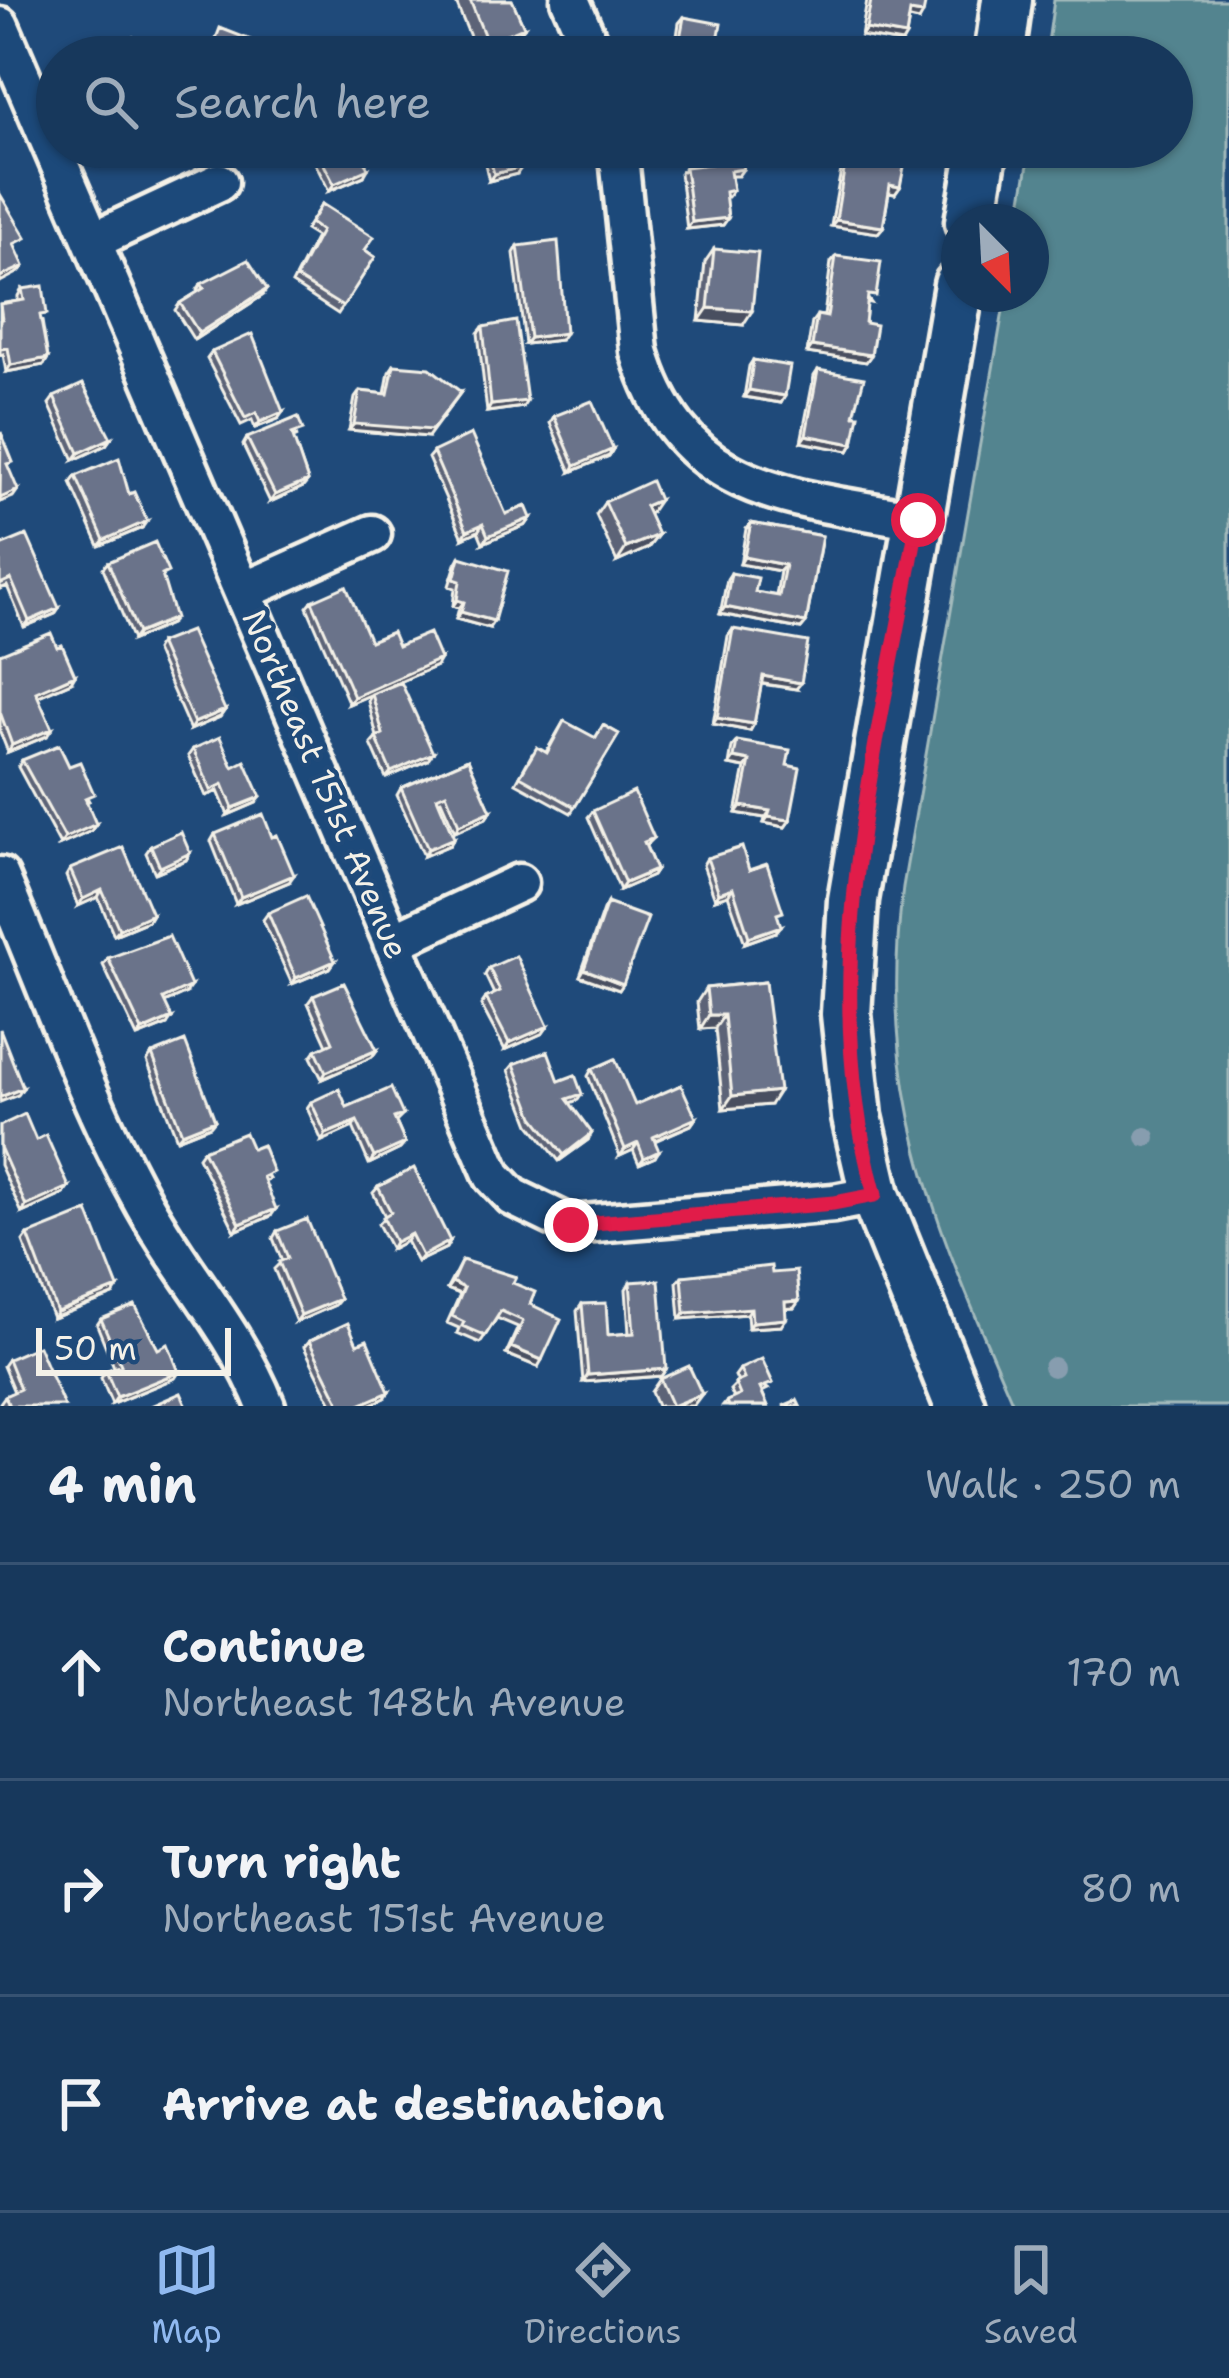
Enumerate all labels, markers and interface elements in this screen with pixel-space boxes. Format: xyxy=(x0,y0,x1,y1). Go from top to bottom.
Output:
search box xyxy=(36,36,1193,168)
icon: search xyxy=(78,69,144,135)
text: Search here xyxy=(174,72,431,132)
north arrow xyxy=(941,204,1049,312)
route start xyxy=(891,493,945,547)
street label: Northeast 151st Avenue xyxy=(231,603,420,966)
route end xyxy=(544,1198,598,1252)
scale bar xyxy=(36,1322,231,1375)
text: 50 m xyxy=(54,1326,137,1371)
text: 4 min xyxy=(48,1450,197,1518)
text: Walk · 250 m xyxy=(925,1458,1181,1510)
text: Continue xyxy=(162,1616,366,1676)
icon: ahead xyxy=(48,1639,114,1705)
text: 170 m xyxy=(1066,1646,1181,1698)
text: Northeast 148th Avenue xyxy=(162,1676,626,1728)
text: Turn right xyxy=(162,1832,401,1892)
icon: right xyxy=(48,1855,114,1921)
text: 80 m xyxy=(1080,1862,1181,1914)
text: Northeast 151st Avenue xyxy=(162,1892,606,1944)
icon: arrive xyxy=(48,2071,114,2137)
text: Arrive at destination xyxy=(162,2074,665,2134)
tab: Map xyxy=(151,2237,222,2354)
tab: Directions xyxy=(524,2237,682,2354)
tab: Saved xyxy=(984,2237,1078,2354)

